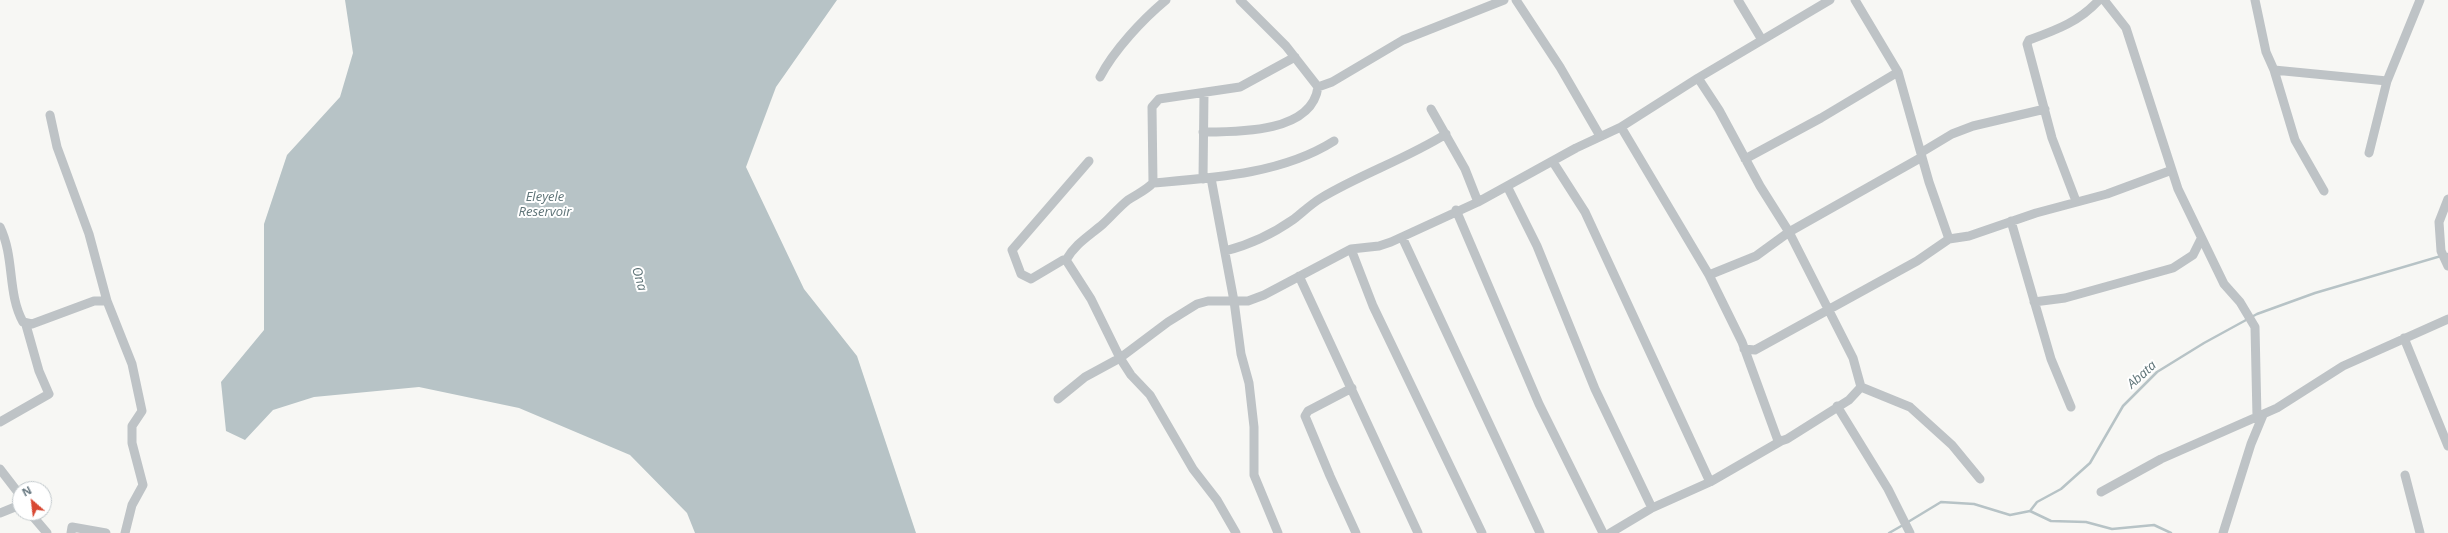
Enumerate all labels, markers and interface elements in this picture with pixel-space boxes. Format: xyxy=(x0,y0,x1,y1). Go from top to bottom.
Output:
water label: Eleyele Reservoir xyxy=(519,189,571,220)
water label: Ona xyxy=(628,265,650,293)
water label: Abata xyxy=(2124,358,2160,392)
north arrow xyxy=(12,481,52,521)
text: N xyxy=(19,482,34,500)

